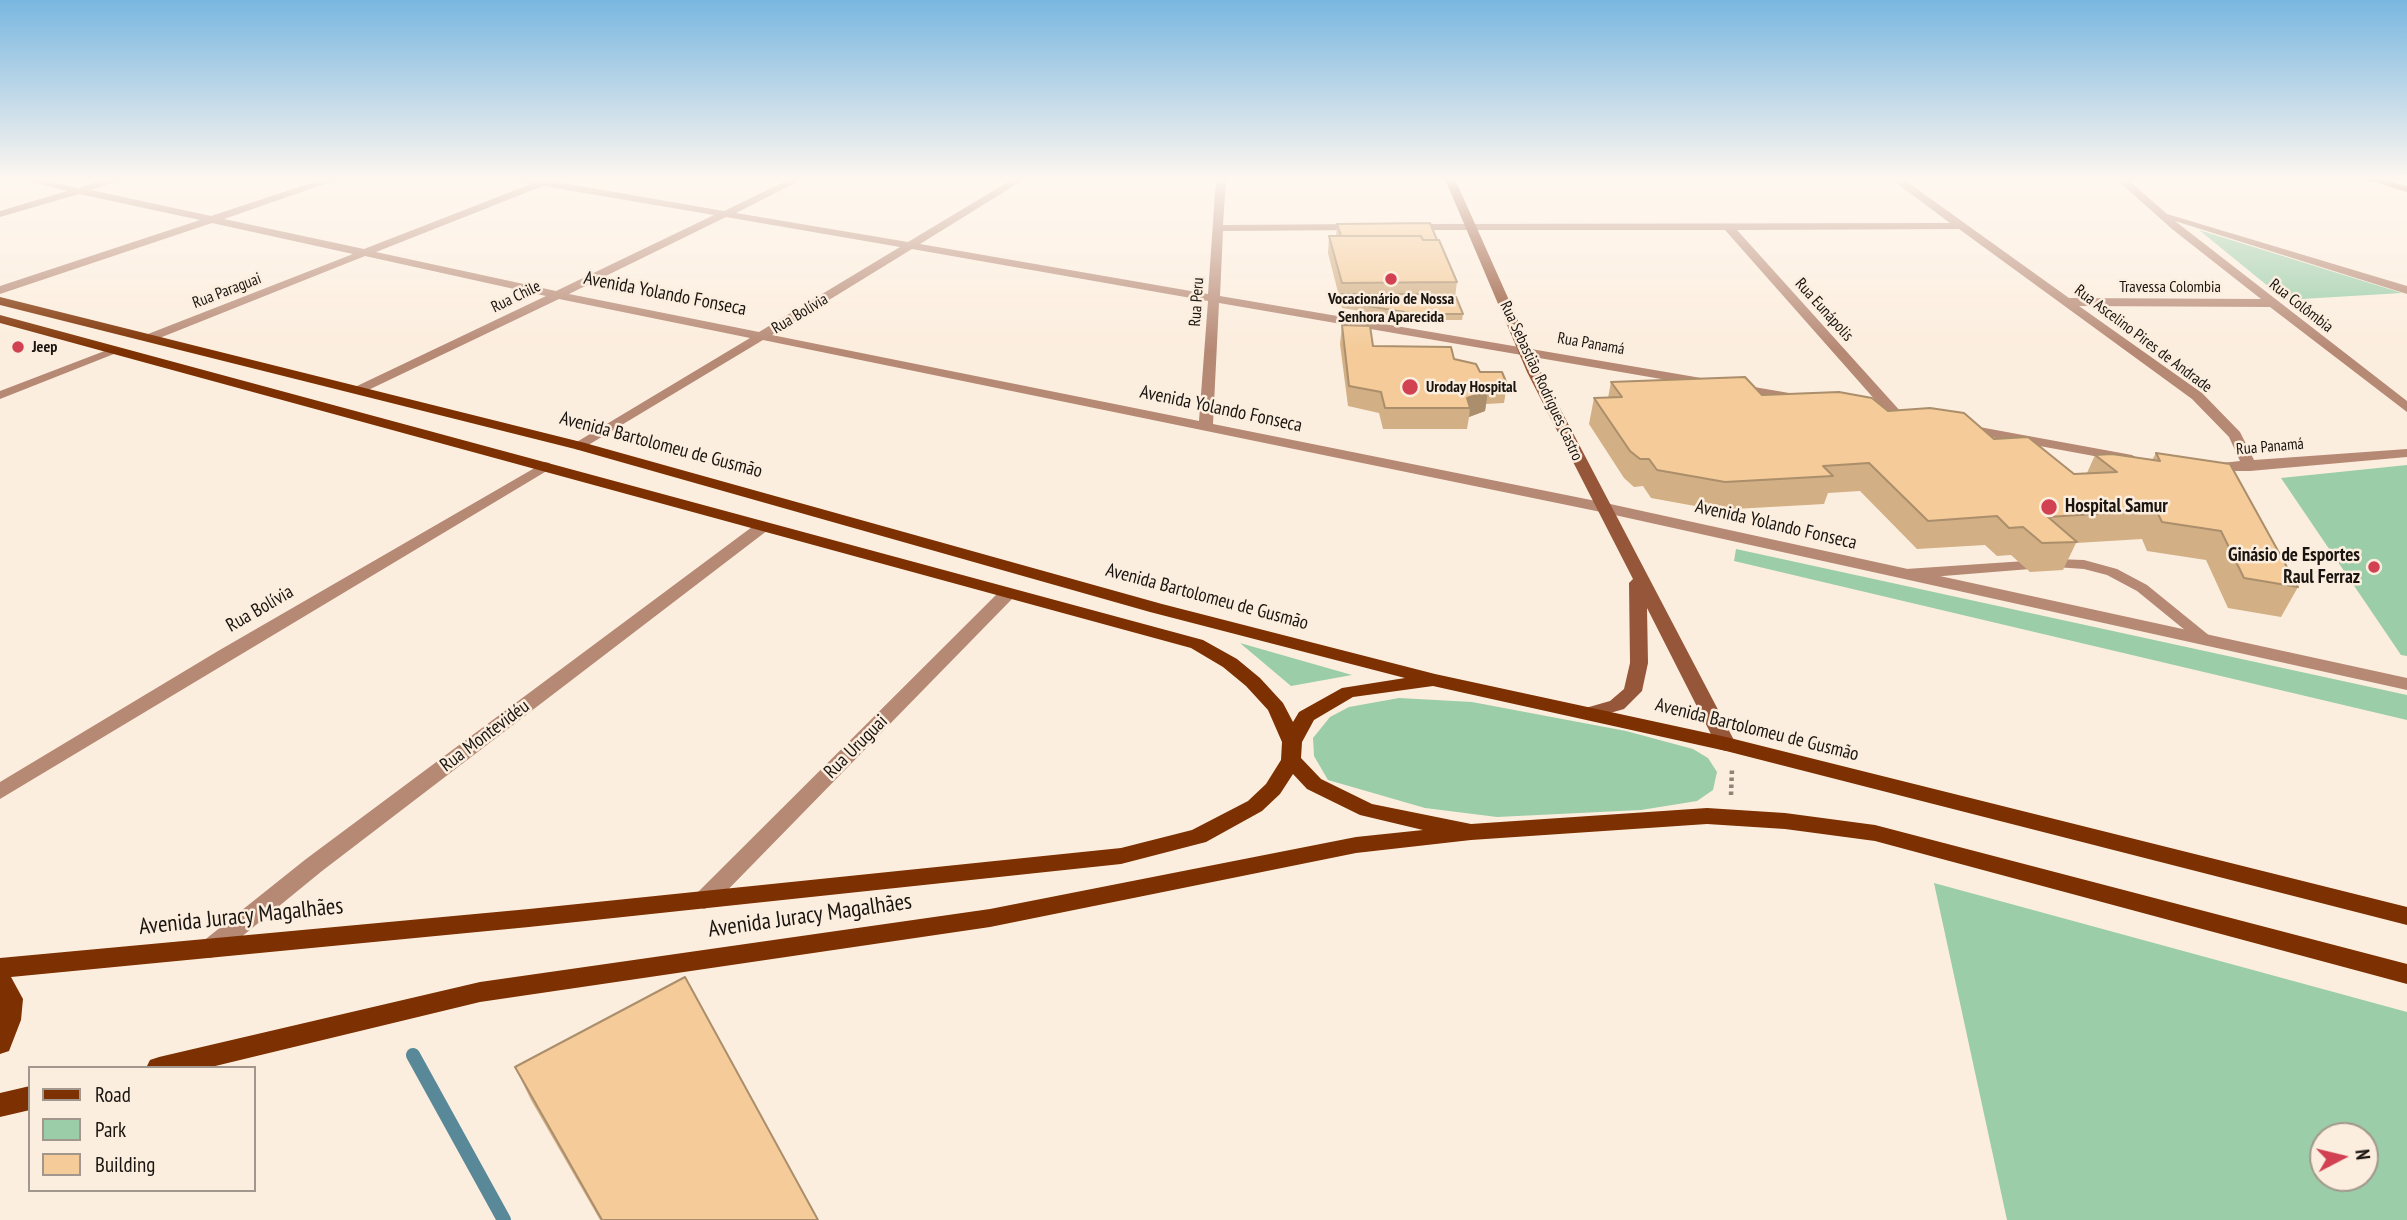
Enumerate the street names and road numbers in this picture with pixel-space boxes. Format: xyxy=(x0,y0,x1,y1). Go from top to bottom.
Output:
street label: Avenida Yolando Fonseca xyxy=(582,267,748,321)
street label: Rua Paraguai xyxy=(190,269,264,313)
street label: Rua Eunápolis xyxy=(1791,275,1857,345)
street label: Rua Colômbia xyxy=(2265,275,2337,337)
street label: Rua Chile xyxy=(488,277,544,317)
street label: Rua Peru xyxy=(1186,277,1208,327)
street label: Travessa Colombia xyxy=(2119,277,2221,297)
street label: Rua Ascelino Pires de Andrade xyxy=(2070,281,2216,397)
street label: Rua Bolívia xyxy=(768,290,832,338)
street label: Rua Sebastião Rodrigues Castro xyxy=(1496,298,1586,464)
street label: Rua Panamá xyxy=(1556,329,1626,359)
street label: Avenida Yolando Fonseca xyxy=(1138,381,1304,437)
street label: Avenida Bartolomeu de Gusmão xyxy=(557,407,765,483)
street label: Rua Panamá xyxy=(2235,434,2305,460)
street label: Avenida Yolando Fonseca xyxy=(1693,495,1859,555)
street label: Avenida Bartolomeu de Gusmão xyxy=(1103,559,1311,635)
street label: Rua Bolívia xyxy=(222,581,298,637)
street label: Avenida Bartolomeu de Gusmão xyxy=(1653,694,1861,766)
street label: Rua Montevidéu xyxy=(436,695,534,777)
street label: Rua Uruguai xyxy=(819,710,893,784)
street label: Avenida Juracy Magalhães xyxy=(706,888,914,944)
street label: Avenida Juracy Magalhães xyxy=(138,893,344,941)

